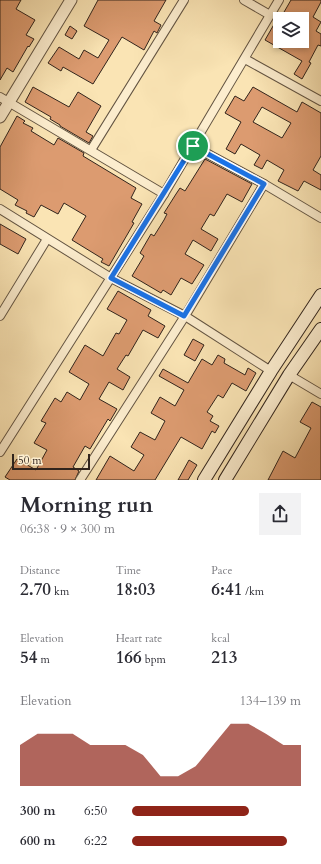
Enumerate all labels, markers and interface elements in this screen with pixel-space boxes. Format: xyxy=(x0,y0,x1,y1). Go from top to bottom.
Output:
map controls xyxy=(273,12,309,48)
button: layers xyxy=(273,12,309,48)
pin xyxy=(176,129,210,163)
icon: arrive xyxy=(182,135,204,157)
scale bar xyxy=(12,452,90,471)
text: 50 m xyxy=(18,453,42,468)
text: Morning run xyxy=(20,490,153,520)
button: share xyxy=(259,493,301,535)
text: 06:38 · 9 × 300 m xyxy=(20,520,115,538)
text: Distance xyxy=(20,563,60,578)
text: Time xyxy=(116,563,141,578)
text: Pace xyxy=(211,563,233,578)
text: 2.70 xyxy=(20,578,51,601)
text: 18:03 xyxy=(116,578,155,601)
text: 6:41 xyxy=(211,578,242,601)
text: km xyxy=(51,584,69,599)
text: /km xyxy=(242,584,264,599)
text: Elevation xyxy=(20,631,64,646)
text: Heart rate xyxy=(116,631,162,646)
text: kcal xyxy=(211,631,230,646)
text: 54 xyxy=(20,646,37,669)
text: 166 xyxy=(116,646,142,669)
text: 213 xyxy=(211,646,237,669)
text: m xyxy=(37,652,50,667)
text: bpm xyxy=(142,652,166,667)
text: Elevation xyxy=(20,692,72,710)
text: 134–139 m xyxy=(239,692,301,710)
text: 300 m xyxy=(20,802,55,820)
text: 6:50 xyxy=(84,802,107,820)
text: 600 m xyxy=(20,832,55,850)
text: 6:22 xyxy=(84,832,107,850)

